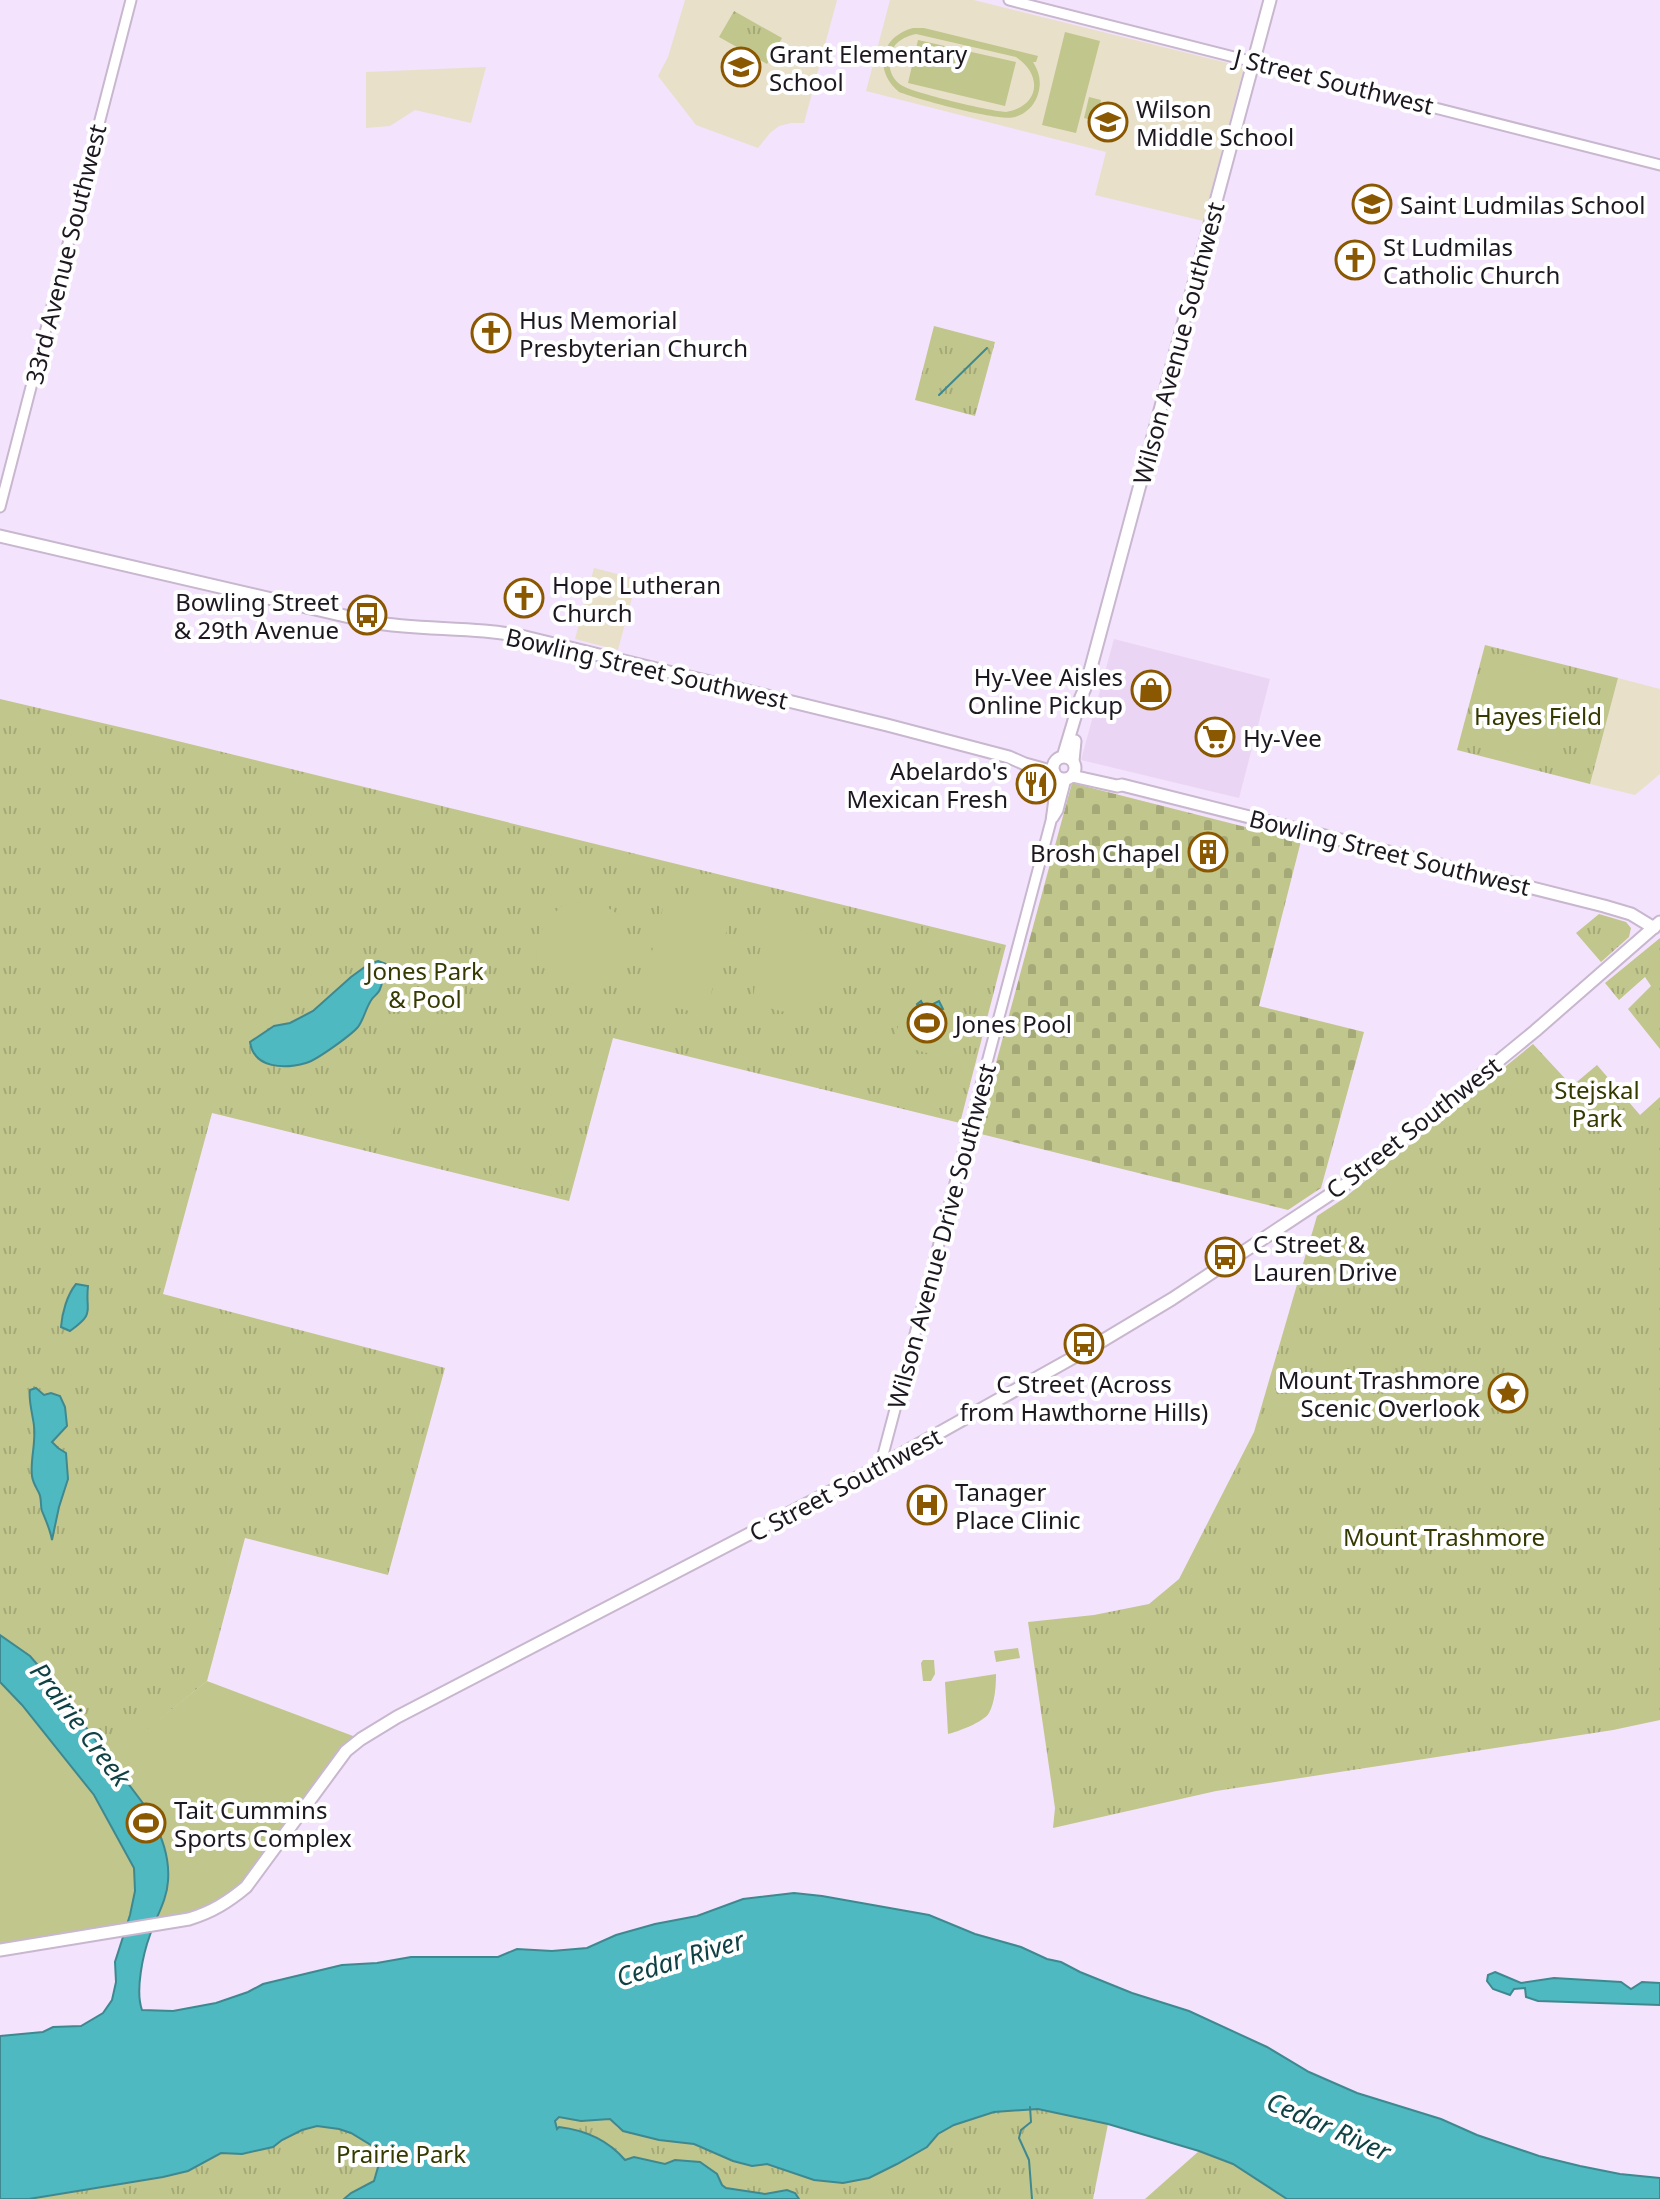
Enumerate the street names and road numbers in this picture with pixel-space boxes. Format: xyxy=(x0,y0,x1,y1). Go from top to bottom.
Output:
street label: J Street Southwest xyxy=(1229,40,1438,122)
street label: 33rd Avenue Southwest xyxy=(17,120,113,388)
street label: Wilson Avenue Southwest xyxy=(1124,198,1232,488)
street label: Bowling Street Southwest xyxy=(503,619,792,717)
street label: Bowling Street Southwest xyxy=(1246,801,1534,903)
street label: C Street Southwest xyxy=(1319,1048,1507,1206)
street label: Wilson Avenue Drive Southwest xyxy=(879,1059,1003,1412)
street label: C Street Southwest xyxy=(743,1419,947,1549)

